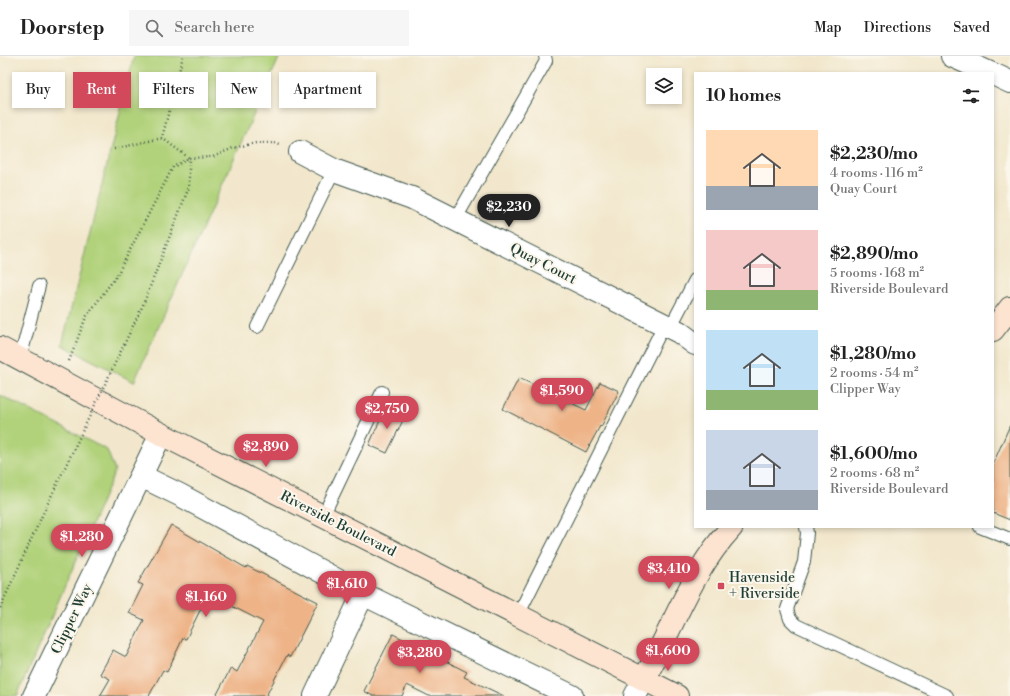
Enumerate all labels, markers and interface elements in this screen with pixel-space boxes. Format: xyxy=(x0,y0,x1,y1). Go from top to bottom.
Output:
search box xyxy=(129,10,409,46)
text: Doorstep xyxy=(20,16,105,40)
icon: search xyxy=(143,17,165,39)
text: Search here xyxy=(175,18,255,37)
text: Map xyxy=(814,19,842,37)
text: Directions xyxy=(864,19,931,37)
text: Saved xyxy=(953,19,990,37)
map controls xyxy=(646,68,682,104)
button: layers xyxy=(646,68,682,104)
chip: Buy xyxy=(12,72,65,108)
chip: Rent xyxy=(73,72,131,108)
chip: Filters xyxy=(139,72,208,108)
chip: New xyxy=(216,72,271,108)
chip: Apartment xyxy=(279,72,376,108)
text: 10 homes xyxy=(706,85,781,107)
icon: filters xyxy=(960,85,982,107)
text: $2,230/mo xyxy=(830,143,918,165)
icon: home xyxy=(738,146,786,194)
text: 4 rooms · 116 m² xyxy=(830,165,923,181)
text: Quay Court xyxy=(830,181,897,197)
pin: $2,230 xyxy=(476,194,542,228)
text: $2,230 xyxy=(486,199,532,215)
street label: Quay Court xyxy=(507,240,579,288)
text: $2,890/mo xyxy=(830,243,919,265)
icon: home xyxy=(738,246,786,294)
text: 5 rooms · 168 m² xyxy=(830,265,924,281)
text: Riverside Boulevard xyxy=(830,281,948,297)
text: $1,280/mo xyxy=(830,343,916,365)
icon: home xyxy=(738,346,786,394)
text: 2 rooms · 54 m² xyxy=(830,365,919,381)
pin: $1,590 xyxy=(529,378,595,412)
text: Clipper Way xyxy=(830,381,901,397)
text: $1,590 xyxy=(540,383,584,399)
pin: $2,750 xyxy=(354,396,420,430)
text: $2,750 xyxy=(365,401,409,417)
pin: $2,890 xyxy=(233,434,299,468)
text: $2,890 xyxy=(243,439,289,455)
text: $1,600/mo xyxy=(830,443,918,465)
icon: home xyxy=(738,446,786,494)
text: 2 rooms · 68 m² xyxy=(830,465,919,481)
text: Riverside Boulevard xyxy=(830,481,948,497)
street label: Riverside Boulevard xyxy=(277,487,399,561)
pin: $1,280 xyxy=(49,524,115,558)
text: $1,280 xyxy=(60,529,104,545)
pin: $3,410 xyxy=(636,556,702,590)
text: $3,410 xyxy=(647,561,691,577)
place label: Havenside + Riverside xyxy=(729,569,800,603)
pin: $1,610 xyxy=(314,571,380,605)
text: $1,610 xyxy=(326,576,368,592)
street label: Clipper Way xyxy=(47,581,97,657)
marker: Havenside + Riverside xyxy=(716,581,726,591)
pin: $1,160 xyxy=(173,584,239,618)
text: $1,160 xyxy=(185,589,227,605)
pin: $1,600 xyxy=(635,638,701,672)
pin: $3,280 xyxy=(387,640,453,674)
text: $1,600 xyxy=(645,643,691,659)
text: $3,280 xyxy=(397,645,443,661)

